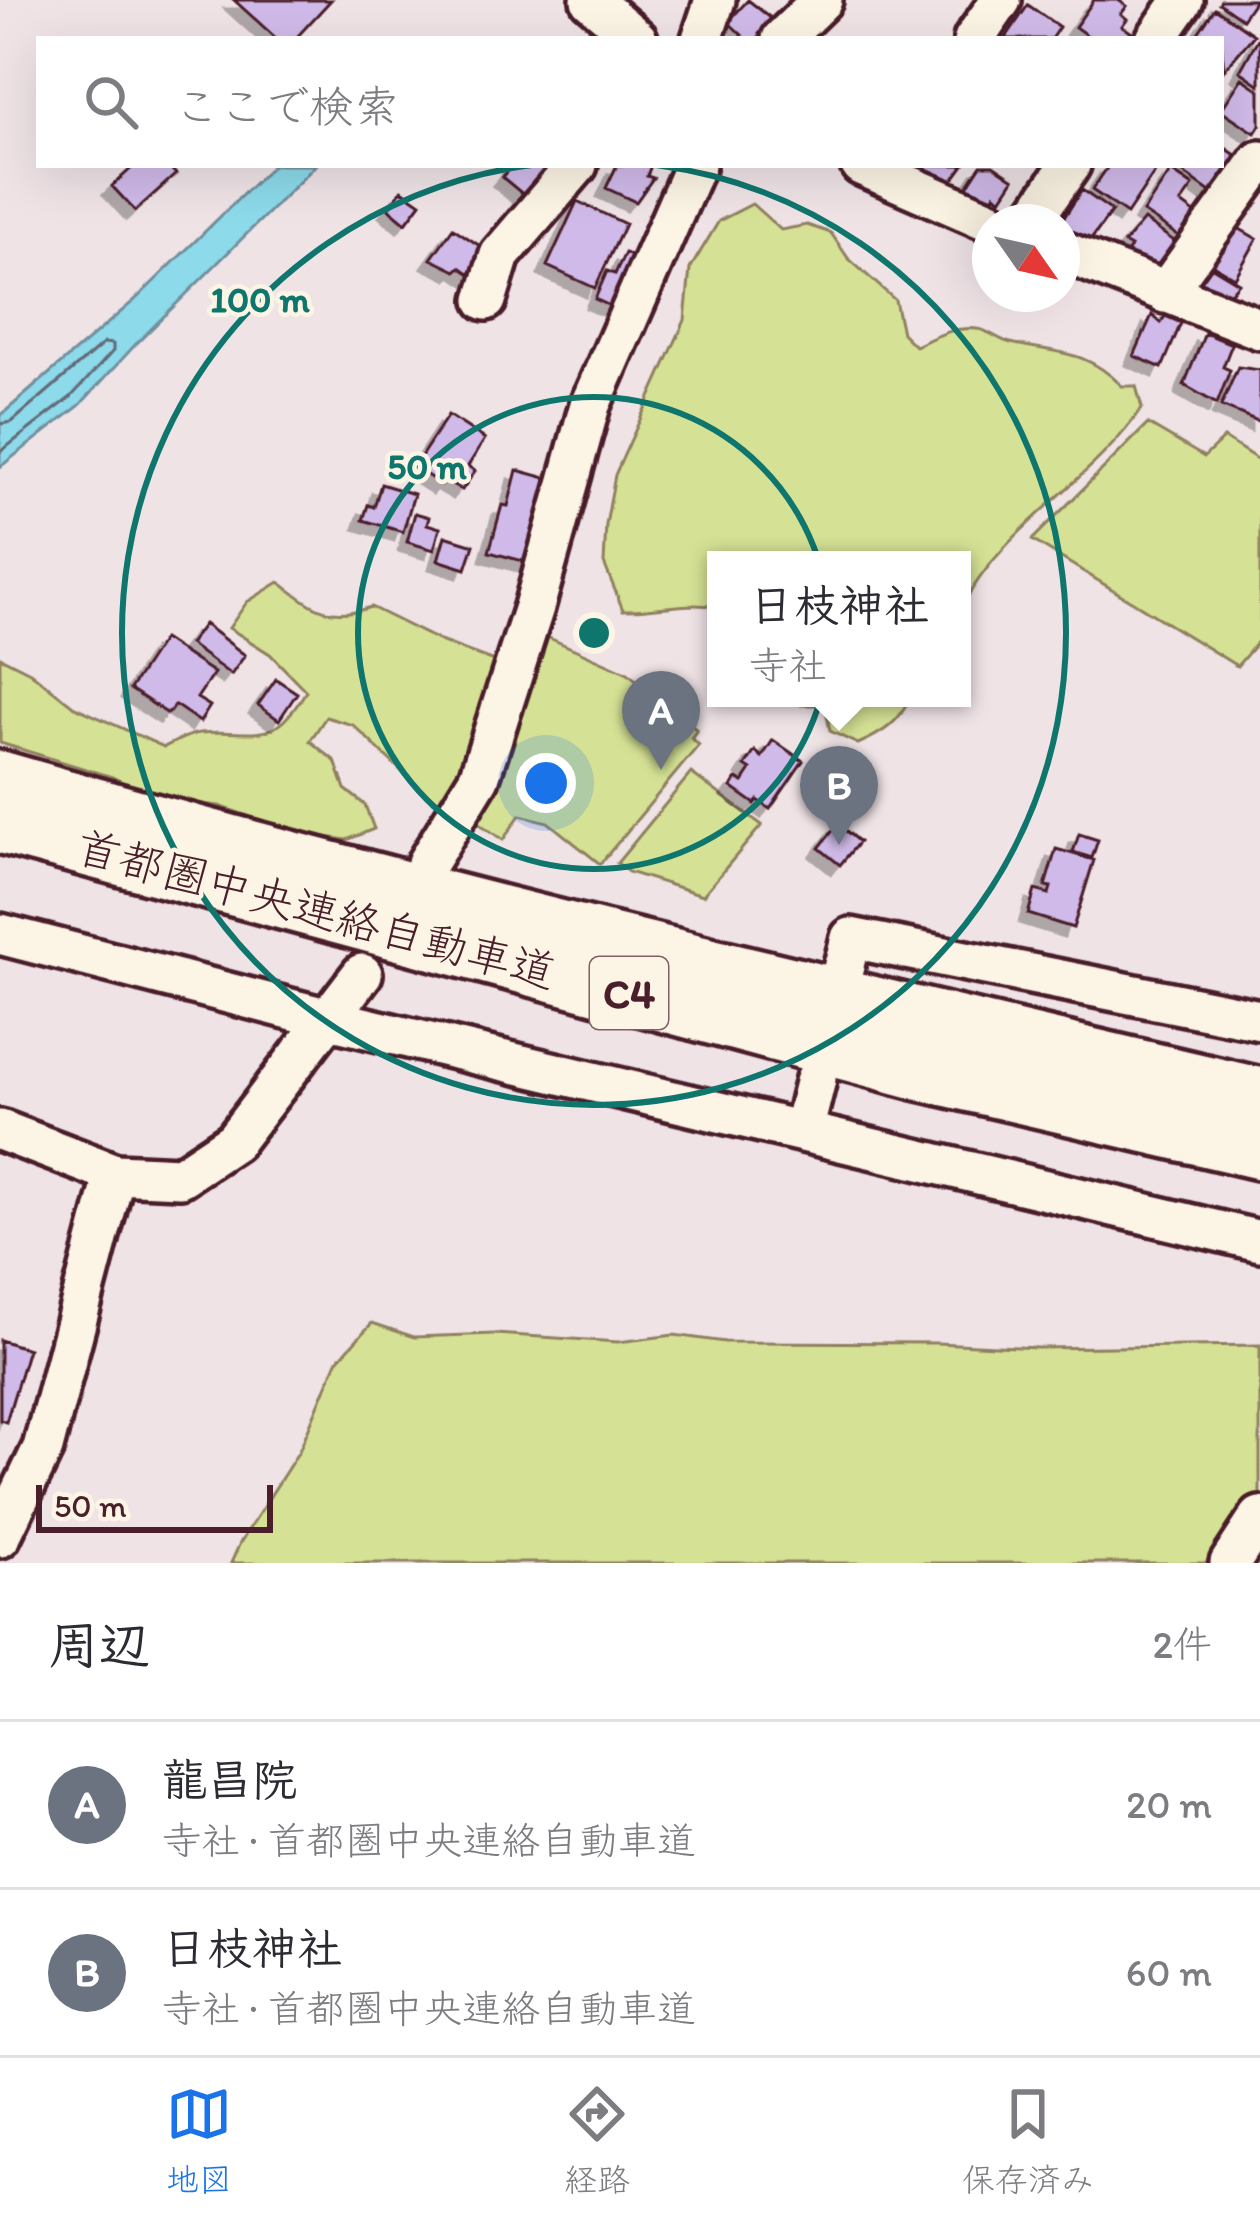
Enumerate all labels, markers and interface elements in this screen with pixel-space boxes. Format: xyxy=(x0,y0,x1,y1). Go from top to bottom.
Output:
search box xyxy=(36,36,1224,168)
icon: search xyxy=(78,69,144,135)
text: ここで検索 xyxy=(174,79,399,133)
north arrow xyxy=(972,204,1080,312)
text: 100 m xyxy=(210,278,310,321)
text: 50 m xyxy=(387,445,467,488)
popup xyxy=(707,551,971,707)
text: 日枝神社 xyxy=(749,578,929,632)
centre of rings xyxy=(573,612,615,654)
text: 寺社 xyxy=(749,642,827,689)
pin: A xyxy=(622,671,700,770)
pin: B xyxy=(800,746,878,845)
your location xyxy=(516,753,576,813)
street label: 首都圏中央連絡自動車道 xyxy=(70,819,562,999)
road number: C4 xyxy=(590,957,668,1029)
scale bar xyxy=(36,1479,273,1532)
text: 50 m xyxy=(54,1486,127,1525)
text: 周辺 xyxy=(48,1615,150,1676)
text: 2件 xyxy=(1152,1621,1212,1668)
text: 龍昌院 xyxy=(162,1753,297,1807)
text: A xyxy=(75,1781,99,1828)
text: 20 m xyxy=(1126,1781,1212,1828)
text: 寺社 · 首都圏中央連絡自動車道 xyxy=(162,1817,696,1864)
text: 日枝神社 xyxy=(162,1921,342,1975)
text: B xyxy=(74,1949,100,1996)
text: 60 m xyxy=(1126,1949,1212,1996)
text: 寺社 · 首都圏中央連絡自動車道 xyxy=(162,1985,696,2032)
tab: 地図 xyxy=(166,2081,232,2201)
tab: 経路 xyxy=(564,2081,630,2201)
tab: 保存済み xyxy=(962,2081,1094,2201)

